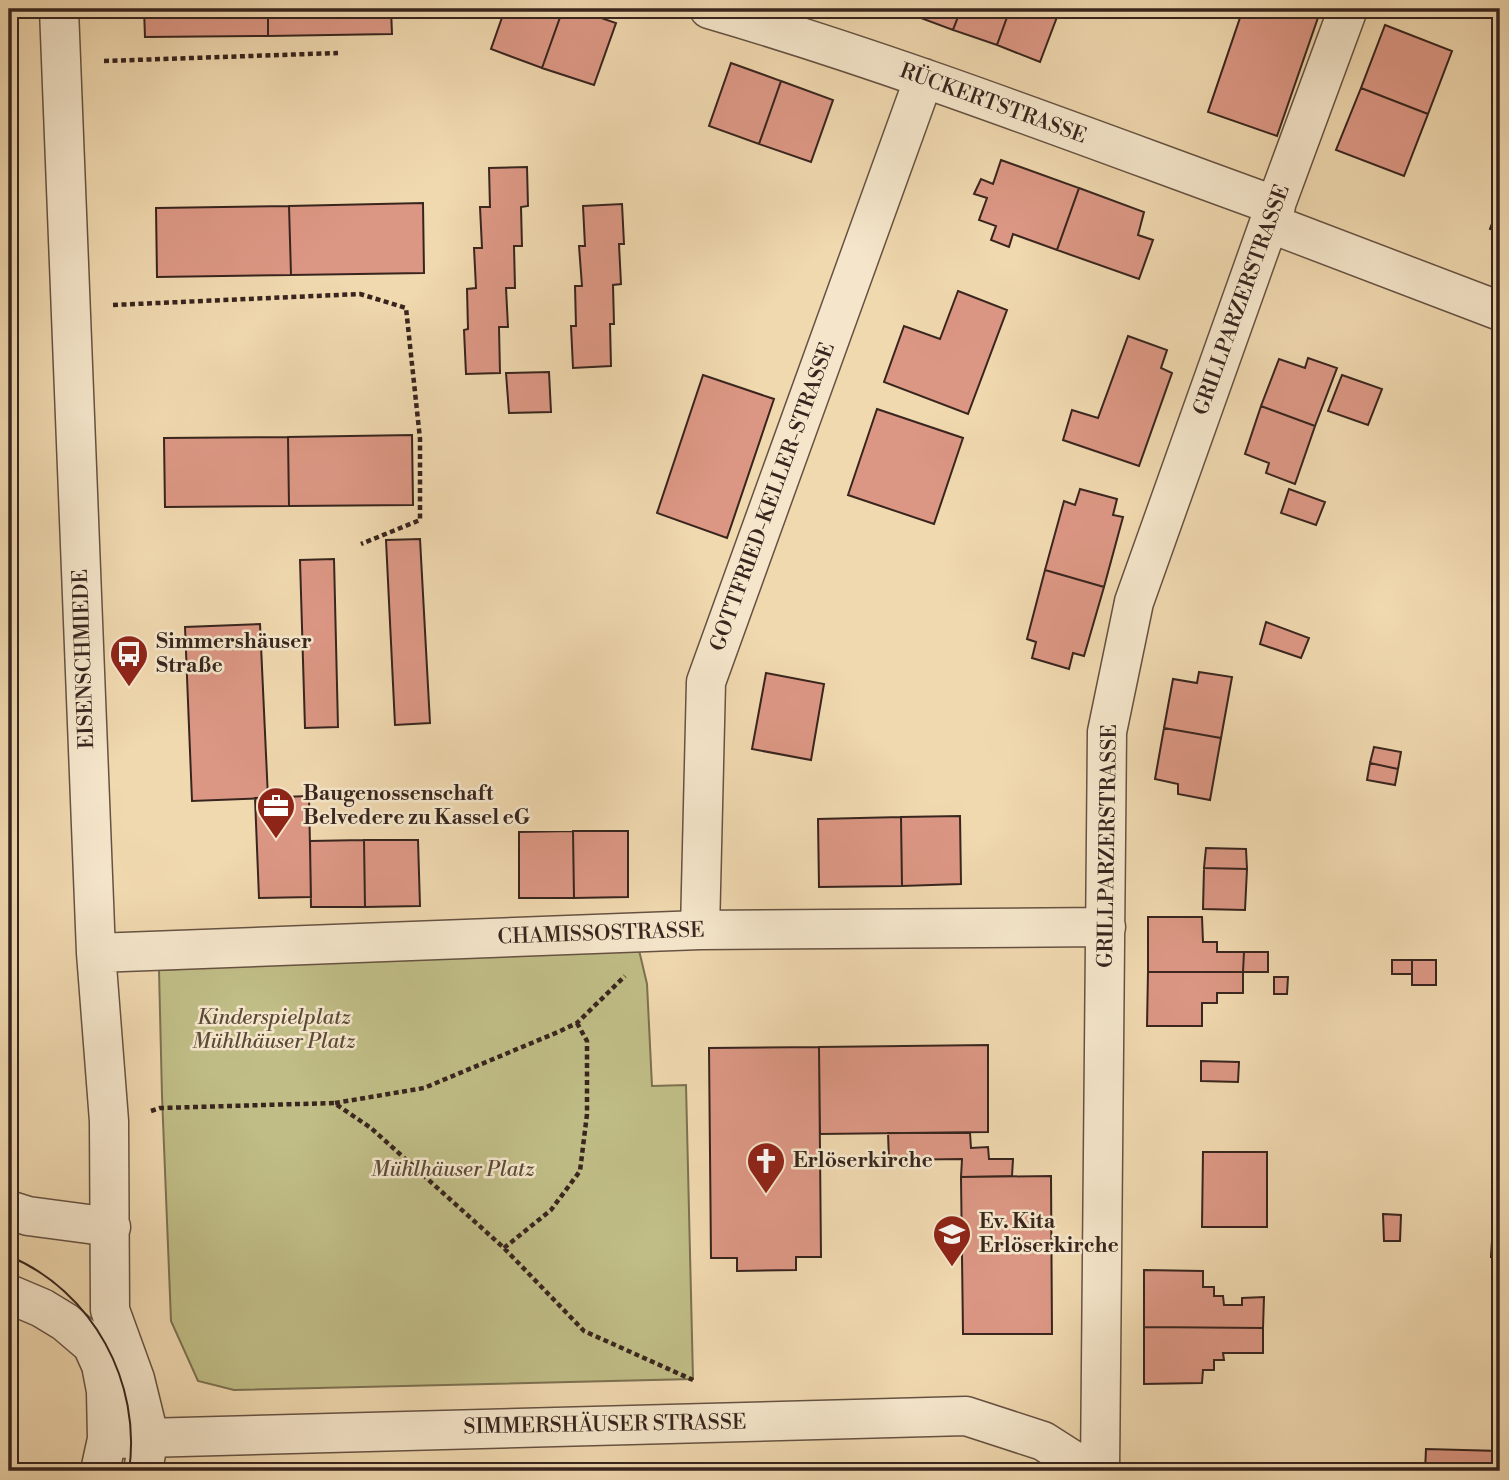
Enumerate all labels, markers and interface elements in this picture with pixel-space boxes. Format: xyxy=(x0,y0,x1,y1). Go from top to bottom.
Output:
street label: RÜCKERTSTRASSE xyxy=(896,56,1091,150)
street label: GRILLPARZERSTRASSE xyxy=(1188,181,1296,419)
street label: GOTTFRIED-KELLER-STRASSE xyxy=(705,339,841,655)
street label: EISENSCHMIEDE xyxy=(68,569,100,749)
place label: Simmershäuser Straße xyxy=(156,629,312,679)
bus stop icon: Simmershäuser Straße xyxy=(108,633,150,688)
street label: GRILLPARZERSTRASSE xyxy=(1093,724,1123,968)
place label: Baugenossenschaft Belvedere zu Kassel eG xyxy=(303,781,531,831)
office icon: Baugenossenschaft Belvedere zu Kassel eG xyxy=(255,785,297,840)
street label: CHAMISSOSTRASSE xyxy=(497,917,705,951)
park label: Kinderspielplatz Mühlhäuser Platz xyxy=(192,1005,356,1055)
church icon: Erlöserkirche xyxy=(745,1140,787,1195)
place label: Erlöserkirche xyxy=(793,1148,933,1174)
park label: Mühlhäuser Platz xyxy=(371,1157,535,1183)
place label: Ev. Kita Erlöserkirche xyxy=(979,1209,1119,1259)
school or university icon: Ev. Kita Erlöserkirche xyxy=(931,1213,973,1268)
street label: SIMMERSHÄUSER STRASSE xyxy=(463,1408,747,1440)

